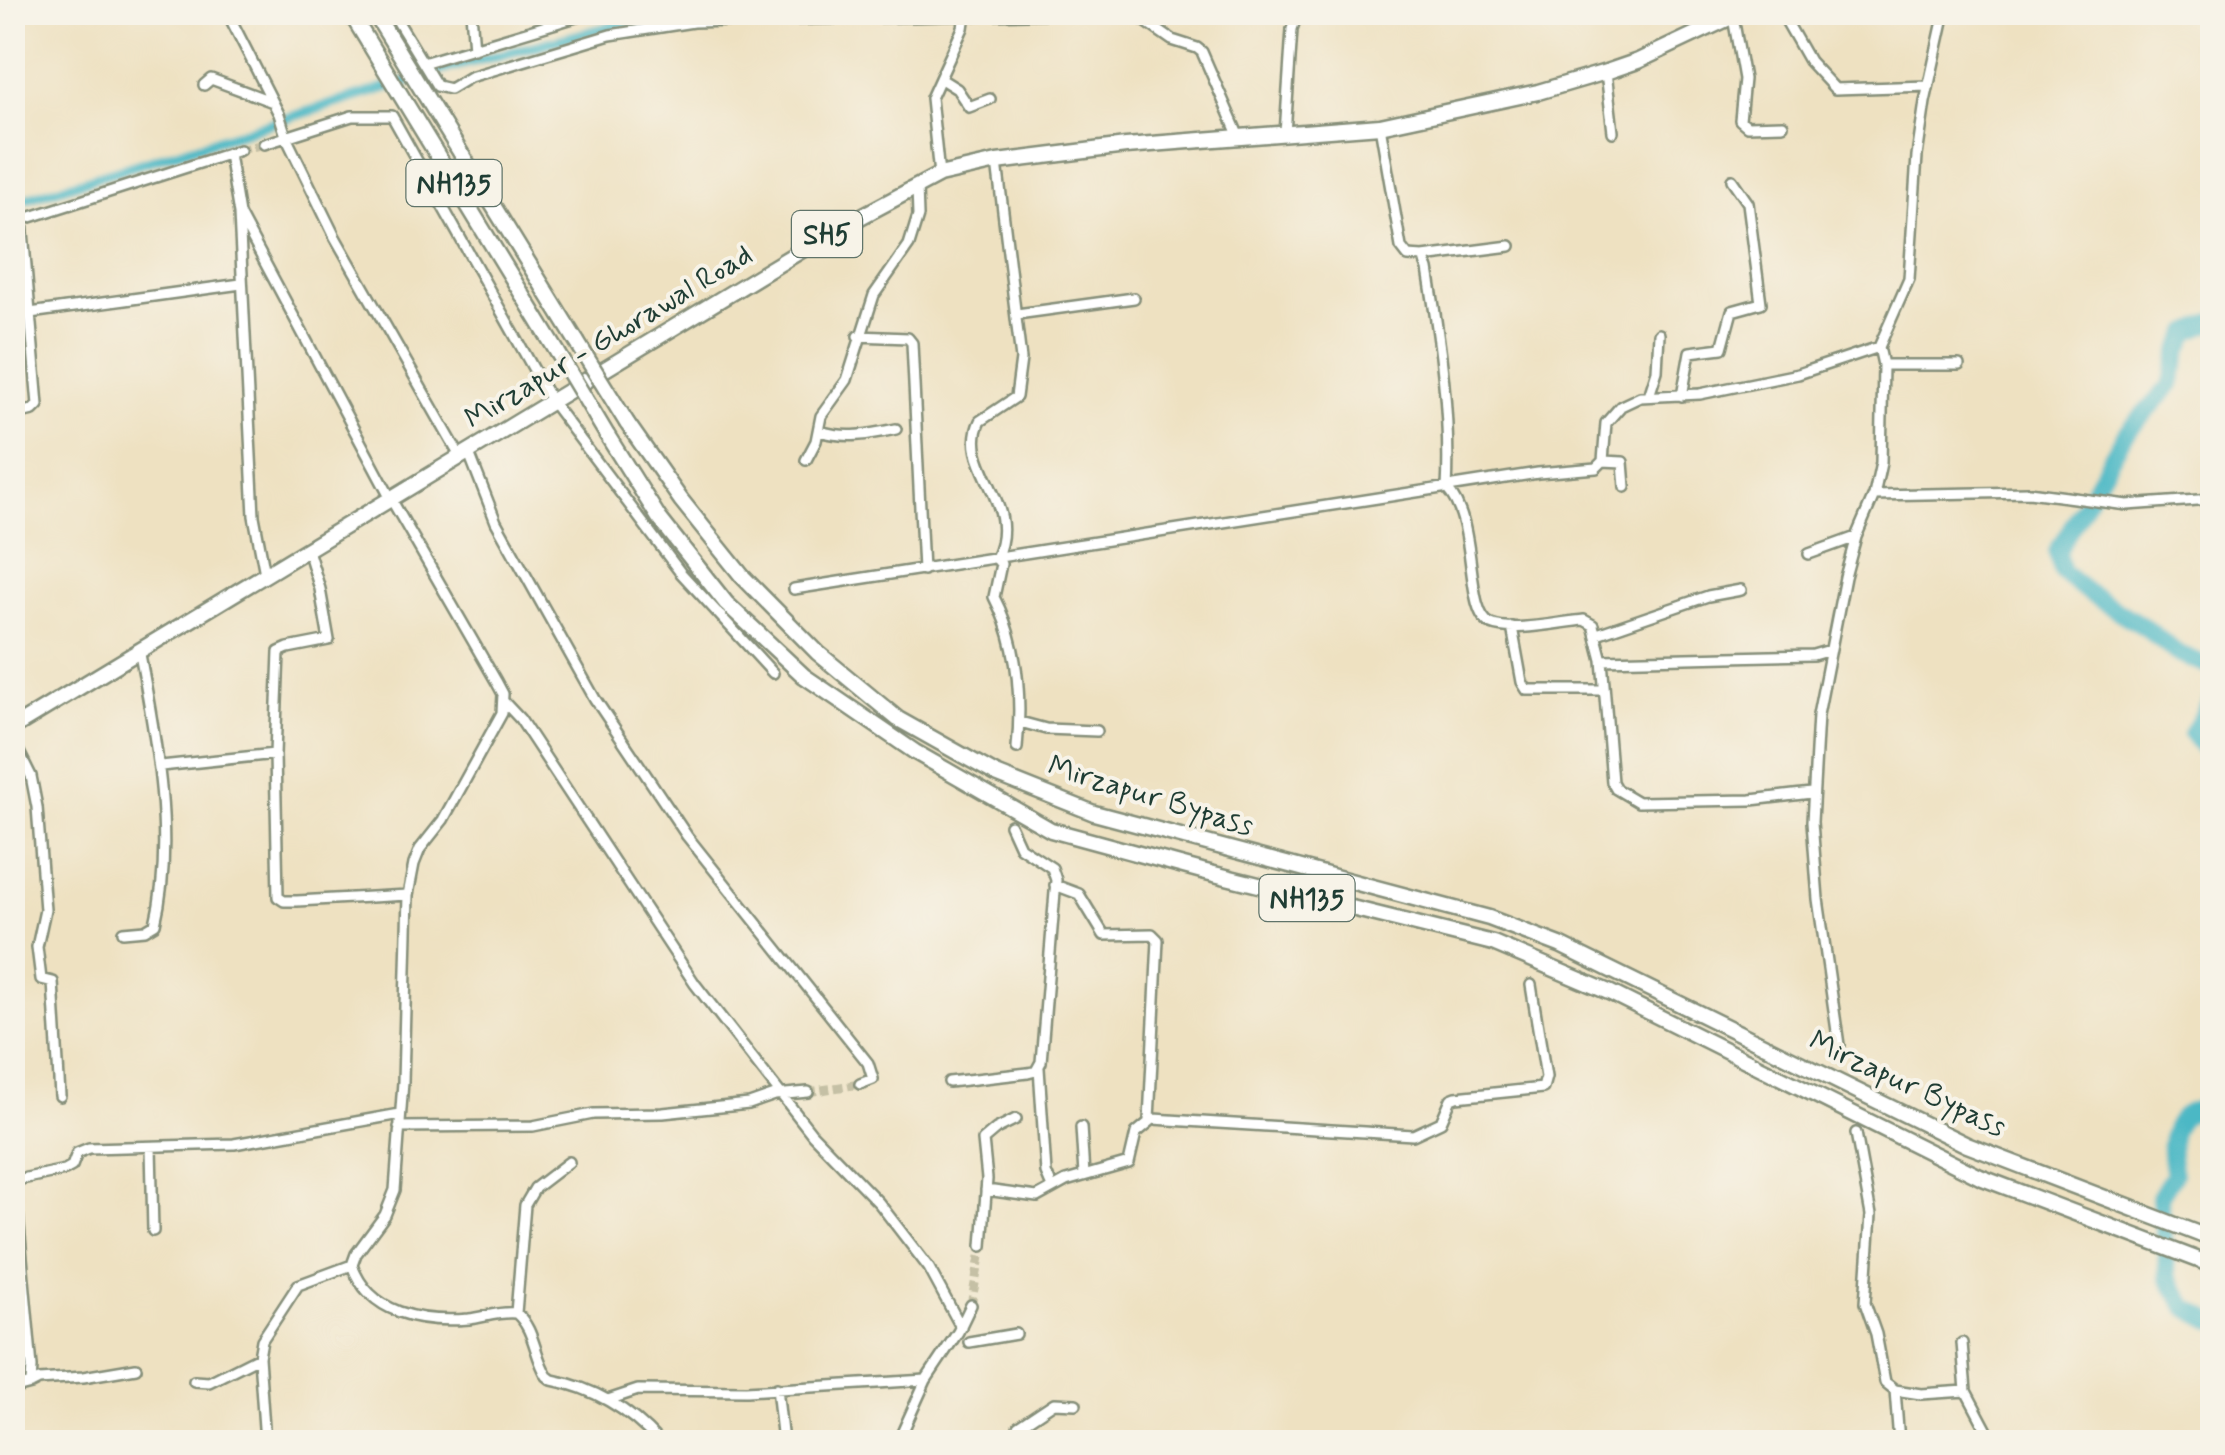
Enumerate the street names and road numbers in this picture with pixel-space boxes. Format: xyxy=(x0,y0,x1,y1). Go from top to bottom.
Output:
road number: NH135 xyxy=(406,160,502,206)
road number: SH5 xyxy=(792,211,862,257)
street label: Mirzapur - Ghorawal Road xyxy=(458,236,760,439)
street label: Mirzapur Bypass xyxy=(1043,747,1258,846)
road number: NH135 xyxy=(1260,875,1354,921)
street label: Mirzapur Bypass xyxy=(1803,1022,2012,1147)

